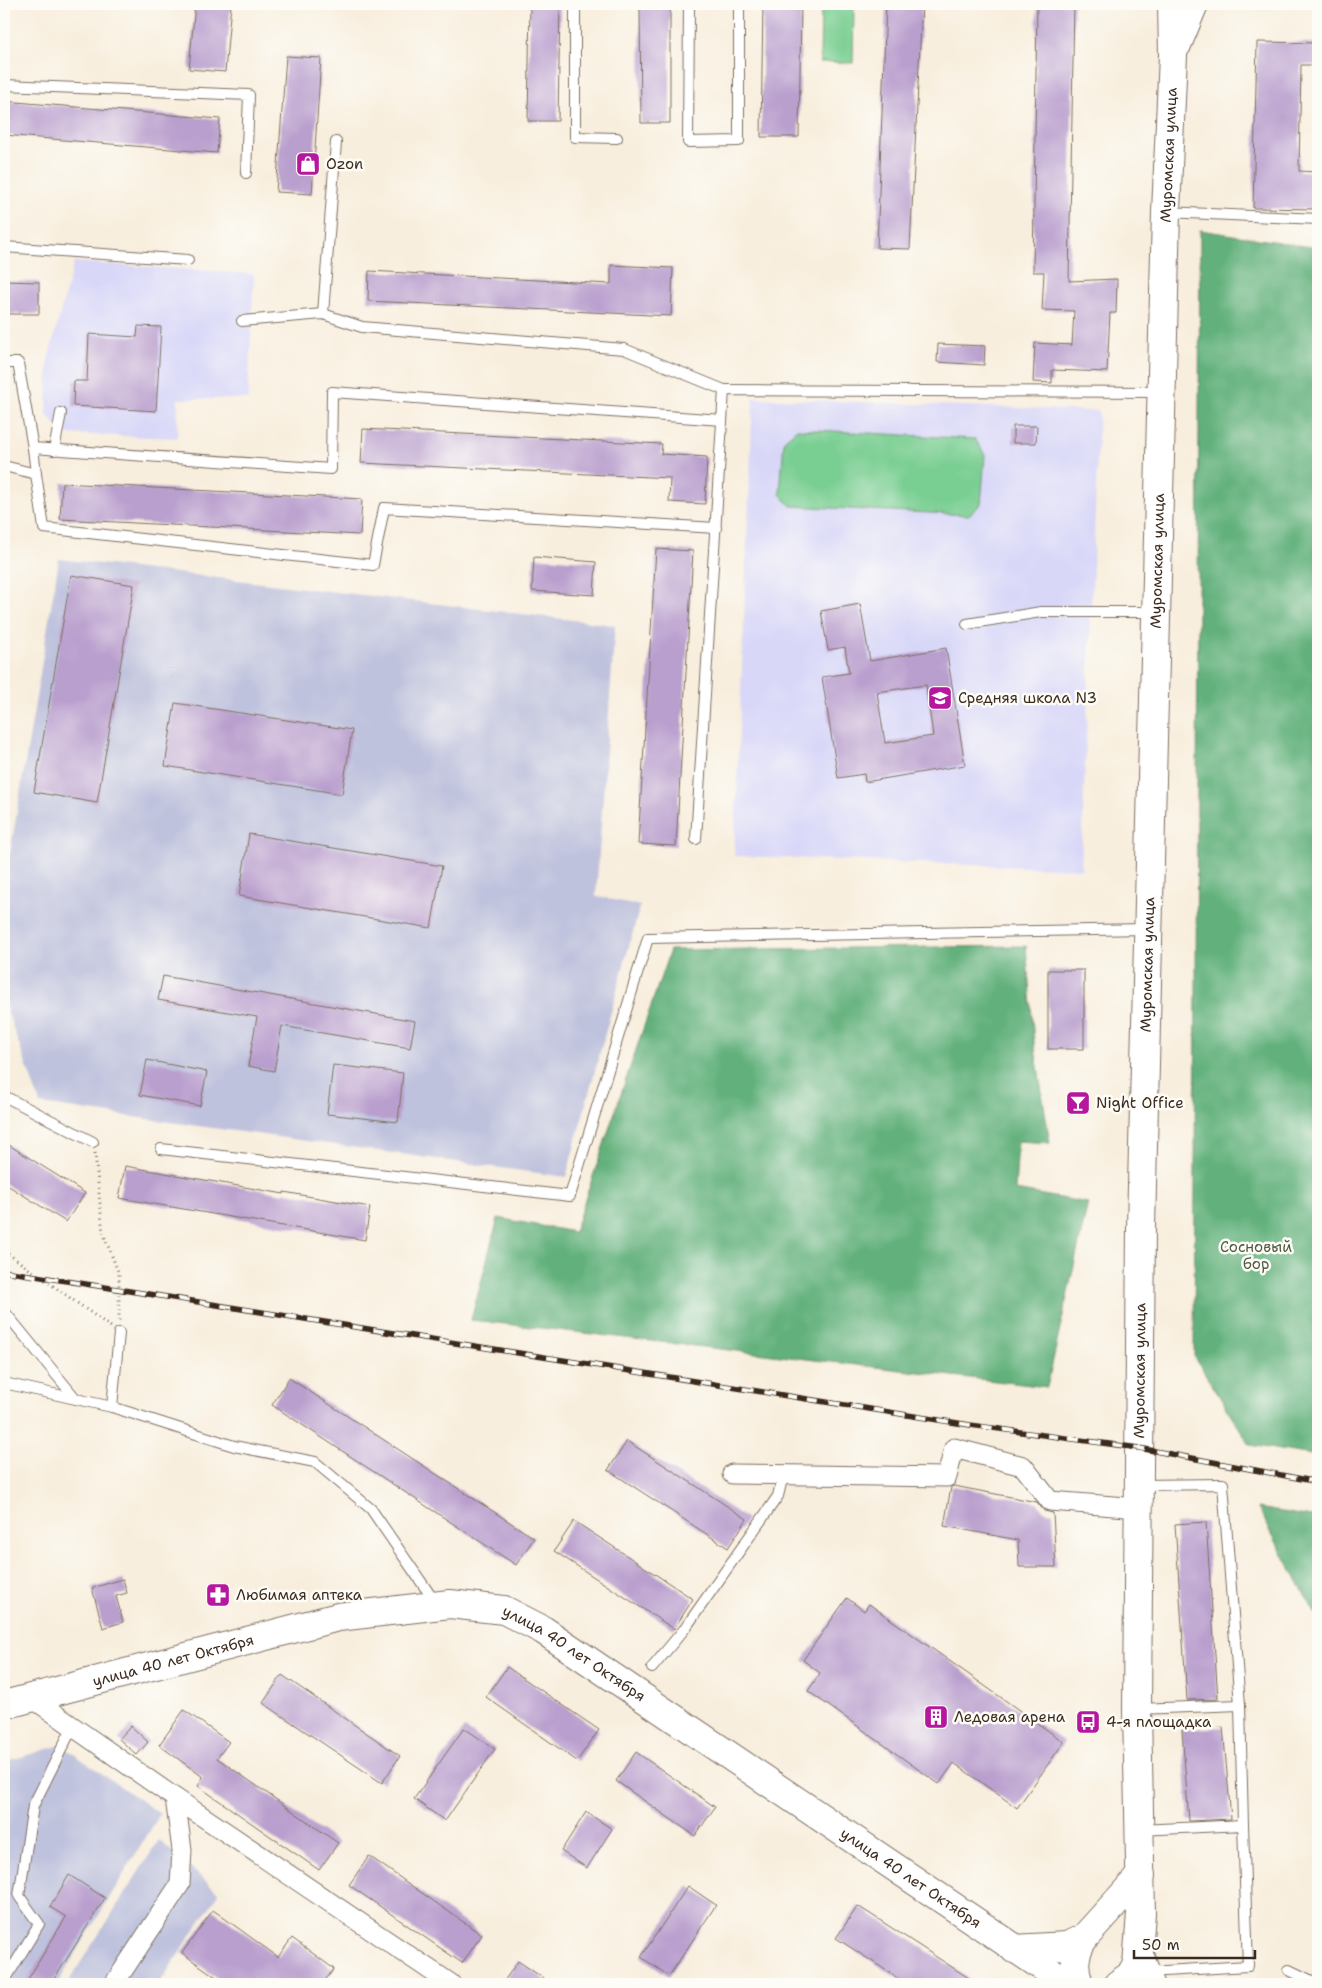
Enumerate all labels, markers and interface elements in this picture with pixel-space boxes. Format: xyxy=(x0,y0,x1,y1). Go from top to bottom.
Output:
street label: Муромская улица xyxy=(1156,86,1182,223)
shop icon: Ozon xyxy=(295,151,321,177)
place label: Ozon xyxy=(326,154,363,174)
street label: Муромская улица xyxy=(1146,492,1169,629)
school or university icon: Средняя школа N3 xyxy=(927,685,953,711)
place label: Средняя школа N3 xyxy=(958,688,1097,708)
street label: Муромская улица xyxy=(1136,896,1159,1033)
bar icon: Night Office xyxy=(1065,1090,1091,1116)
place label: Night Office xyxy=(1096,1093,1184,1113)
park label: Сосновый бор xyxy=(1220,1237,1292,1274)
street label: Муромская улица xyxy=(1129,1302,1150,1438)
pharmacy icon: Любимая аптека xyxy=(205,1582,231,1608)
place label: Любимая аптека xyxy=(236,1585,363,1605)
street label: улица 40 лет Октября xyxy=(499,1601,649,1706)
street label: улица 40 лет Октября xyxy=(90,1630,256,1691)
building icon: Ледовая арена xyxy=(923,1704,949,1730)
place label: Ледовая арена xyxy=(954,1707,1066,1727)
bus stop icon: 4-я площадка xyxy=(1075,1709,1101,1735)
place label: 4-я площадка xyxy=(1106,1712,1212,1732)
street label: улица 40 лет Октября xyxy=(836,1823,985,1933)
scale bar xyxy=(1134,1928,1256,1960)
text: 50 m xyxy=(1142,1935,1180,1955)

